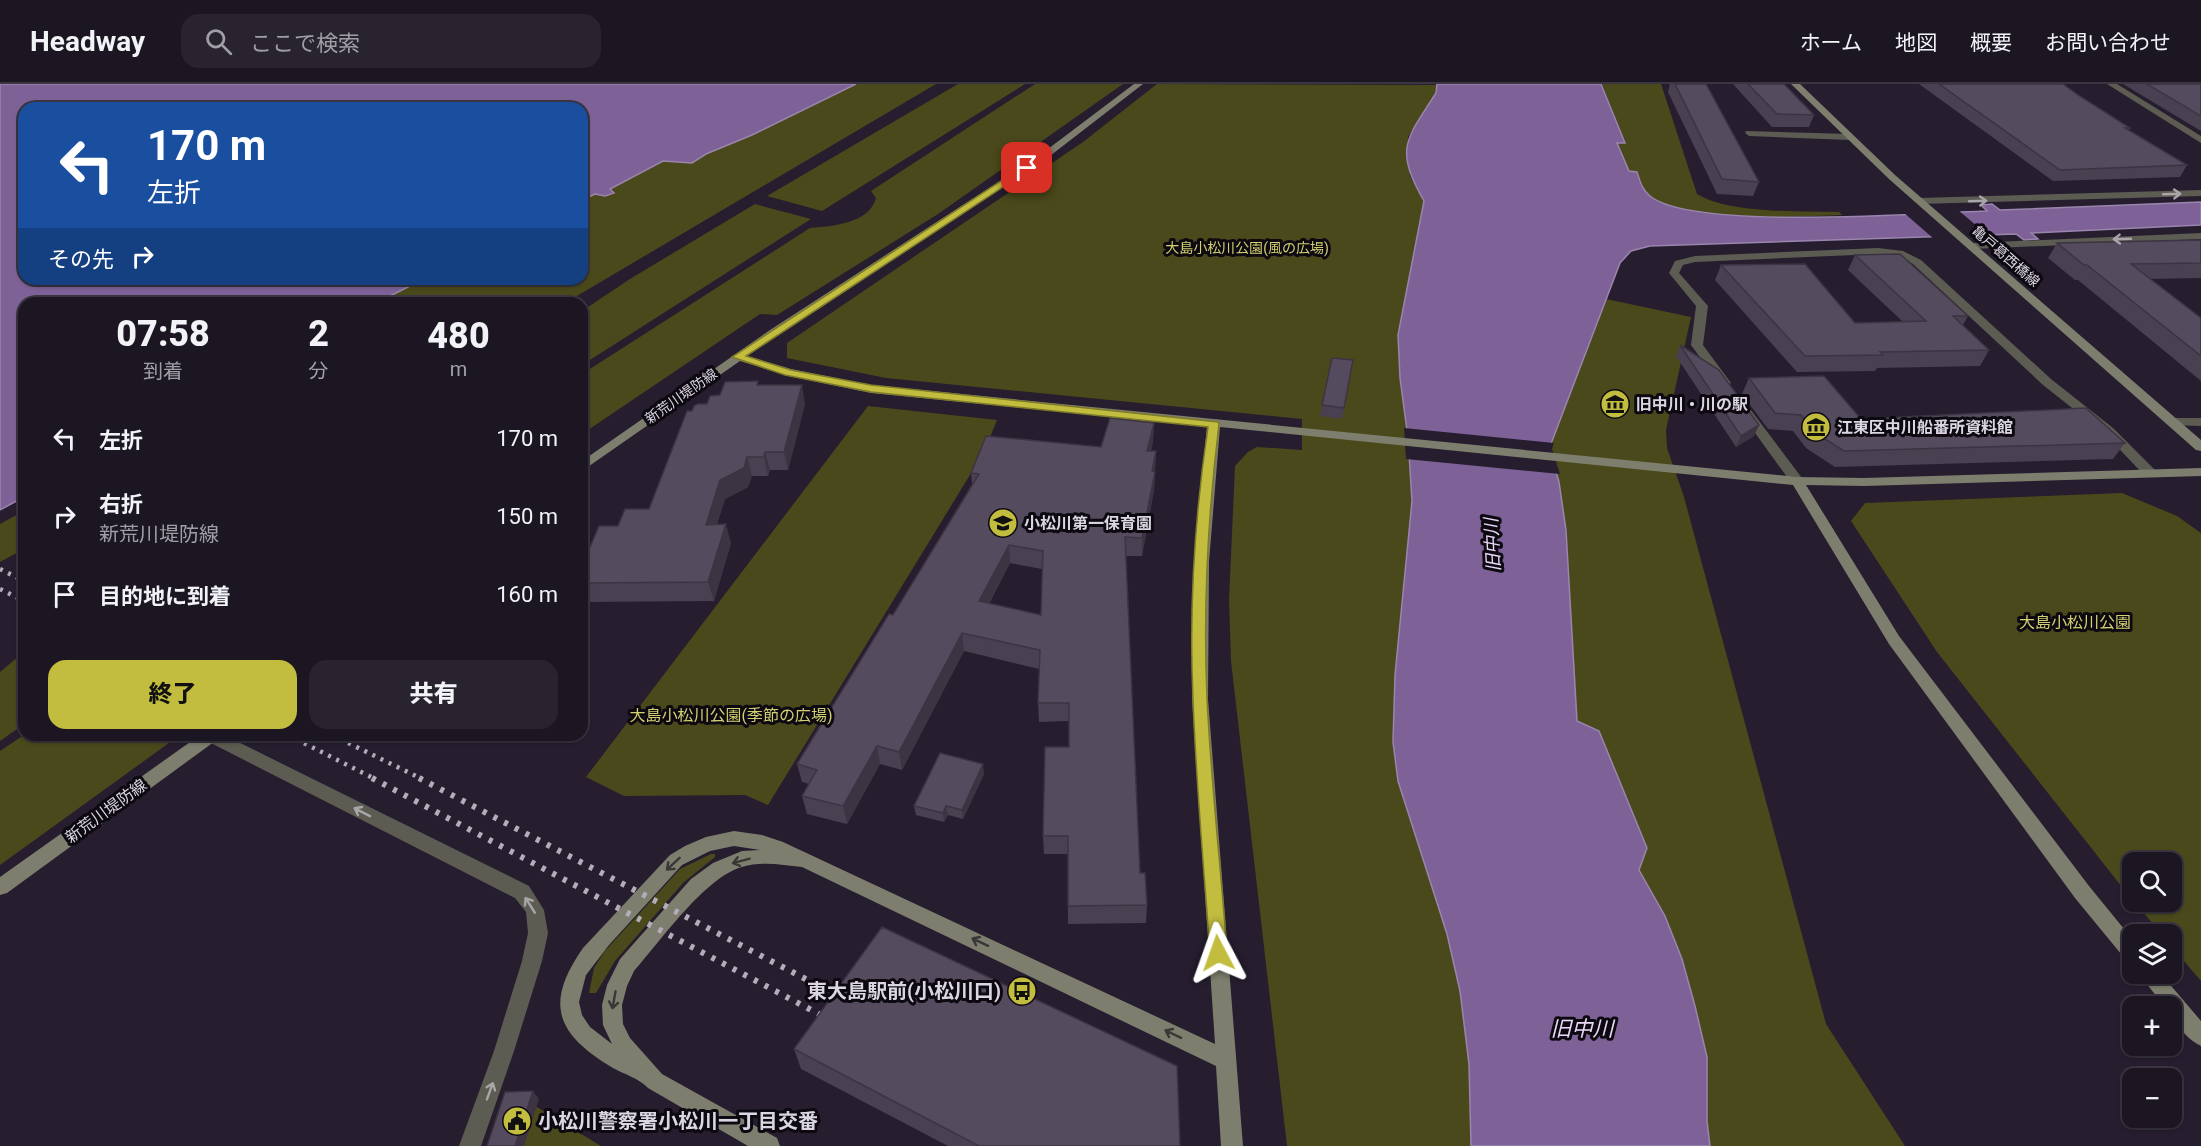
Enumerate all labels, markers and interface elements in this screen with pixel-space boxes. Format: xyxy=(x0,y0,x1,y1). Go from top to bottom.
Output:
search box xyxy=(181,14,601,68)
text: Headway xyxy=(30,25,145,58)
icon: search xyxy=(202,25,235,58)
text: ここで検索 xyxy=(250,31,360,56)
text: ホーム xyxy=(1800,31,1862,55)
text: 地図 xyxy=(1895,31,1937,55)
text: 概要 xyxy=(1970,31,2012,55)
text: お問い合わせ xyxy=(2045,31,2171,55)
text: 170 m xyxy=(147,121,266,170)
icon: left xyxy=(48,126,126,204)
pin xyxy=(1001,142,1052,193)
icon: arrive xyxy=(1010,151,1043,184)
text: 左折 xyxy=(147,177,201,209)
one-way arrow xyxy=(2162,188,2182,200)
one-way arrow xyxy=(1967,195,1987,207)
street label: 亀戸葛西橋線 xyxy=(1969,222,2043,290)
one-way arrow xyxy=(2112,234,2132,245)
icon: right xyxy=(126,240,159,273)
park label: 大島小松川公園(風の広場) xyxy=(1165,240,1329,257)
text: その先 xyxy=(48,247,114,272)
text: 07:58 xyxy=(116,313,210,355)
text: 2 xyxy=(308,313,329,355)
text: 480 xyxy=(427,315,490,357)
text: m xyxy=(450,357,467,381)
text: 到着 xyxy=(143,359,183,383)
text: 分 xyxy=(309,359,329,383)
street label: 新荒川堤防線 xyxy=(642,365,720,427)
museum icon: 旧中川・川の駅 xyxy=(1599,388,1631,420)
place label: 旧中川・川の駅 xyxy=(1636,395,1748,414)
museum icon: 江東区中川船番所資料館 xyxy=(1800,411,1832,443)
place label: 江東区中川船番所資料館 xyxy=(1837,418,2013,437)
icon: left xyxy=(48,422,81,455)
text: 170 m xyxy=(496,426,558,451)
text: 左折 xyxy=(99,428,143,453)
text: 右折 xyxy=(99,492,143,517)
icon: right xyxy=(48,500,81,533)
text: 150 m xyxy=(496,504,558,529)
school or university icon: 小松川第一保育園 xyxy=(987,507,1019,539)
place label: 小松川第一保育園 xyxy=(1024,514,1152,533)
water label: 旧中川 xyxy=(1480,515,1504,573)
text: 新荒川堤防線 xyxy=(99,522,219,546)
icon: arrive xyxy=(48,578,81,611)
text: 160 m xyxy=(496,582,558,607)
text: 目的地に到着 xyxy=(99,584,231,609)
park label: 大島小松川公園 xyxy=(2019,613,2131,632)
button: 終了 xyxy=(48,660,297,729)
button: 共有 xyxy=(309,660,558,729)
park label: 大島小松川公園(季節の広場) xyxy=(629,706,833,725)
street label: 新荒川堤防線 xyxy=(62,775,150,847)
one-way arrow xyxy=(353,806,371,817)
map controls xyxy=(2122,852,2182,1128)
button: search xyxy=(2122,852,2182,912)
one-way arrow xyxy=(732,855,751,867)
one-way arrow xyxy=(666,857,681,872)
one-way arrow xyxy=(524,897,537,914)
position arrow xyxy=(1186,921,1250,985)
button: layers xyxy=(2122,924,2182,984)
one-way arrow xyxy=(972,936,990,948)
bus stop icon: 東大島駅前(小松川口) xyxy=(1006,975,1038,1007)
place label: 東大島駅前(小松川口) xyxy=(807,979,1001,1003)
one-way arrow xyxy=(609,990,620,1009)
button: + xyxy=(2122,996,2182,1056)
water label: 旧中川 xyxy=(1551,1017,1615,1041)
one-way arrow xyxy=(1165,1028,1183,1040)
button: − xyxy=(2122,1068,2182,1128)
one-way arrow xyxy=(486,1082,497,1101)
public building icon: 小松川警察署小松川一丁目交番 xyxy=(501,1105,533,1137)
place label: 小松川警察署小松川一丁目交番 xyxy=(538,1109,818,1133)

